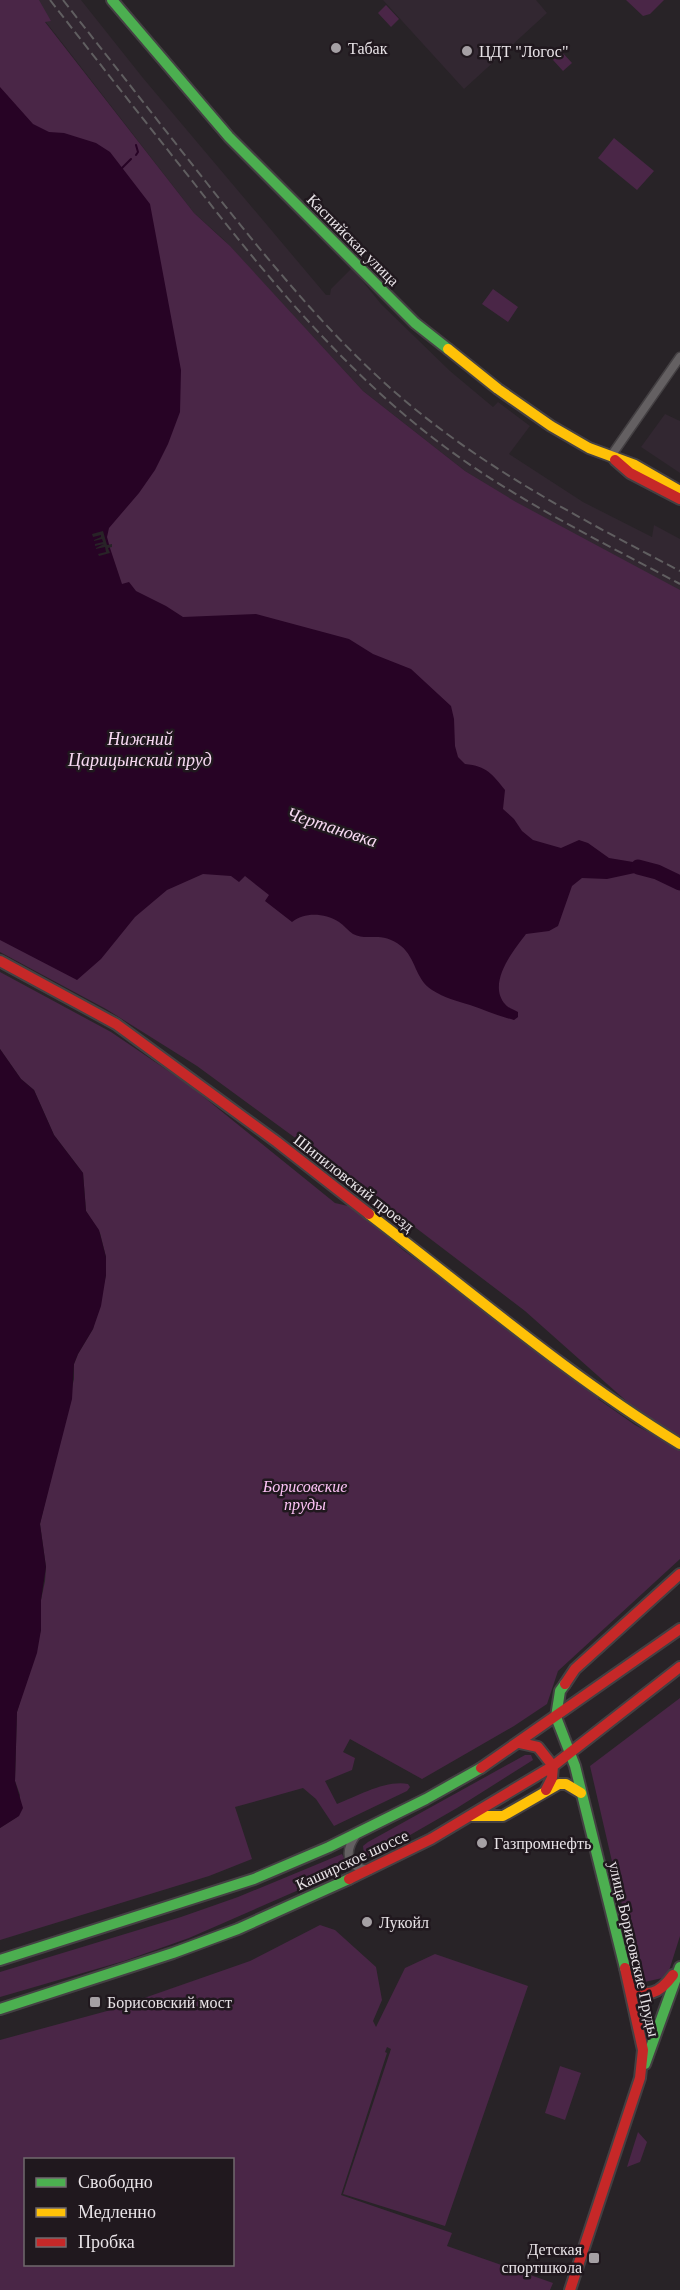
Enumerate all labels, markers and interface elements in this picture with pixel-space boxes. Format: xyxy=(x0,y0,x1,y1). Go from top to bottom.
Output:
place label: Табак xyxy=(348,40,388,57)
marker: Табак xyxy=(329,41,343,55)
place label: ЦДТ "Логос" xyxy=(479,43,568,61)
marker: ЦДТ "Логос" xyxy=(460,44,474,58)
street label: Каспийская улица xyxy=(303,191,402,290)
water label: Нижний Царицынский пруд xyxy=(67,729,212,770)
water label: Чертановка xyxy=(284,803,380,851)
street label: Шипиловский проезд xyxy=(290,1131,417,1236)
park label: Борисовские пруды xyxy=(262,1478,347,1514)
street label: Каширское шоссе xyxy=(293,1827,411,1894)
place label: Газпромнефть xyxy=(494,1835,591,1853)
marker: Газпромнефть xyxy=(475,1836,489,1850)
street label: улица Борисовские Пруды xyxy=(605,1860,663,2039)
place label: Лукойл xyxy=(379,1914,429,1932)
marker: Лукойл xyxy=(360,1915,374,1929)
place label: Борисовский мост xyxy=(107,1994,232,2012)
marker: Борисовский мост xyxy=(88,1995,102,2009)
legend xyxy=(24,2158,234,2266)
text: Свободно xyxy=(78,2172,153,2192)
text: Медленно xyxy=(78,2202,156,2222)
text: Пробка xyxy=(78,2232,135,2252)
place label: Детская спортшкола xyxy=(501,2241,583,2277)
marker: Детская спортшкола xyxy=(587,2251,601,2265)

